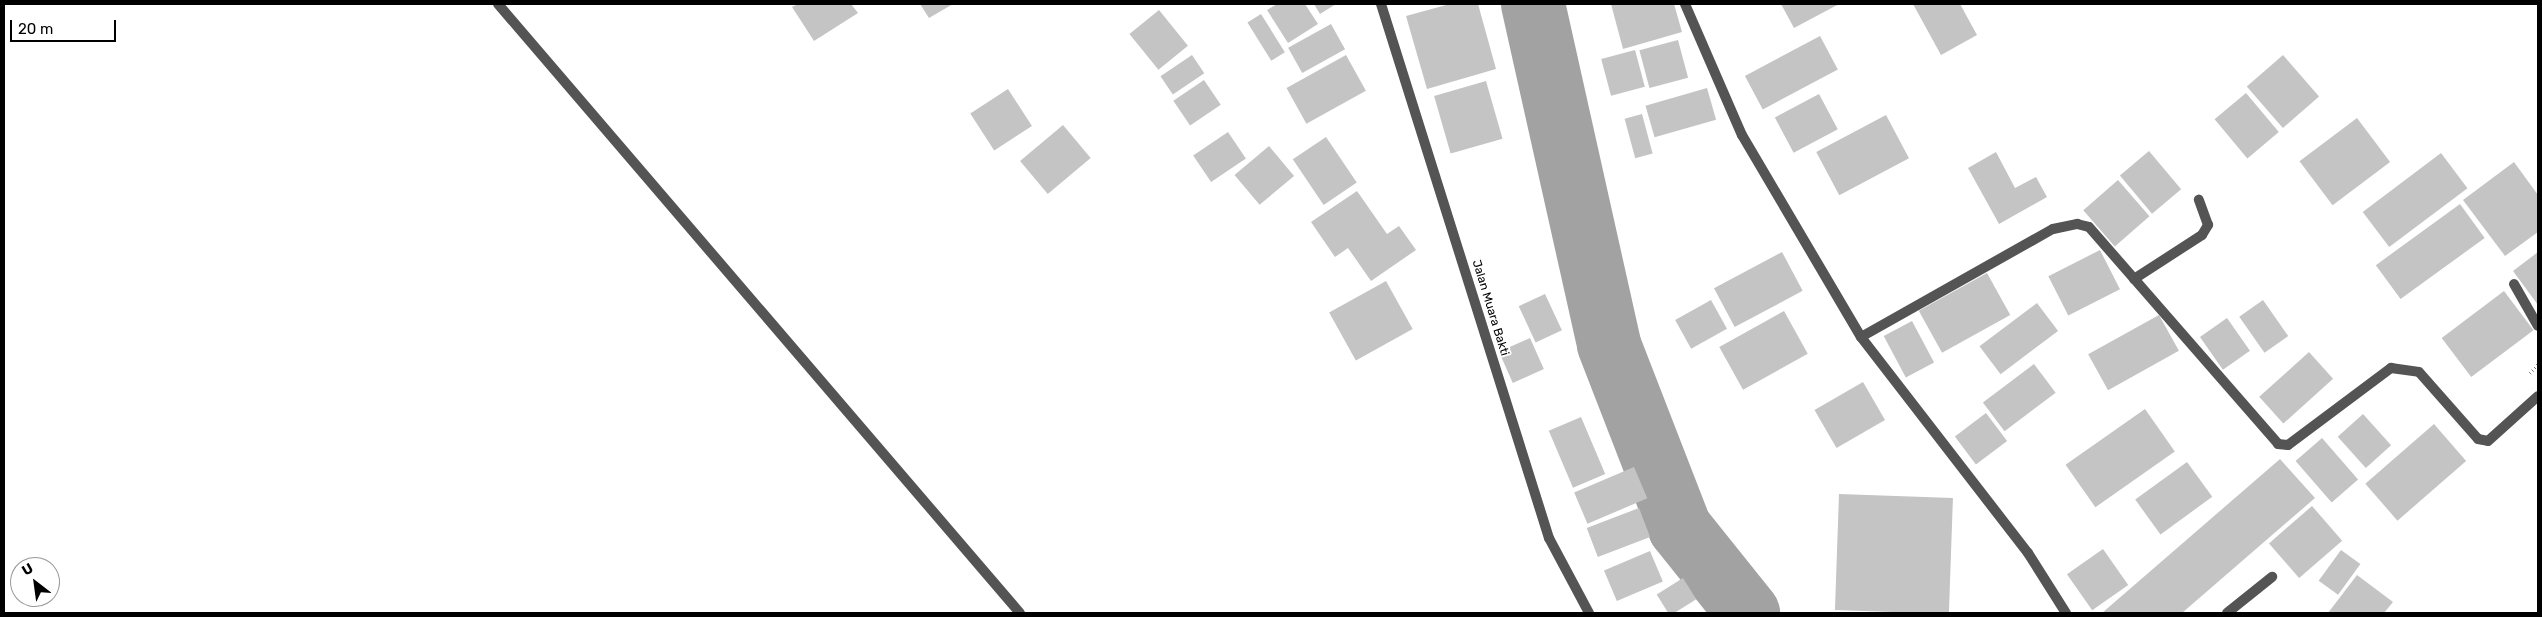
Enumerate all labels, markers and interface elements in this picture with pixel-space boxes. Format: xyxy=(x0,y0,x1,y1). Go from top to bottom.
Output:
scale bar xyxy=(12,10,119,42)
text: 20 m xyxy=(18,20,53,38)
street label: Jalan Muara Bakti xyxy=(1469,258,1511,358)
north arrow xyxy=(10,557,60,607)
text: U xyxy=(19,560,36,579)

